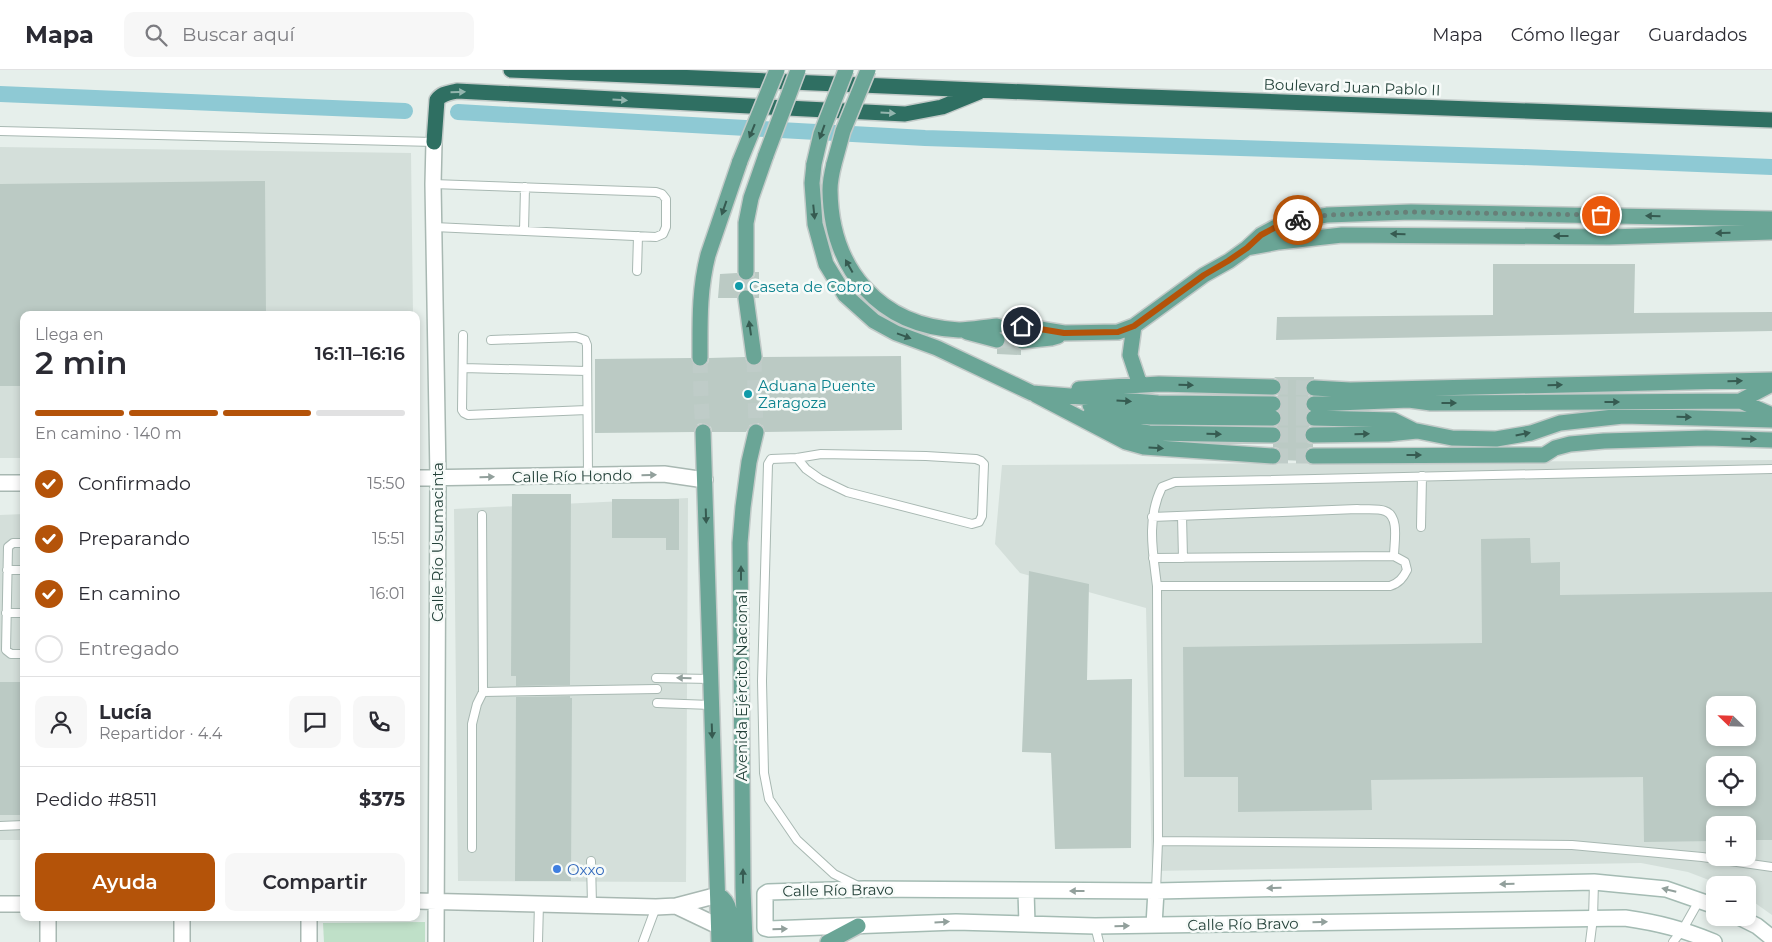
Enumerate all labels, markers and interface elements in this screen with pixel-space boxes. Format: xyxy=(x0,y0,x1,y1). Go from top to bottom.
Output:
search box xyxy=(124,12,474,57)
text: Mapa xyxy=(25,20,94,49)
icon: search xyxy=(142,21,170,49)
text: Buscar aquí xyxy=(182,23,295,46)
text: Mapa xyxy=(1432,24,1483,46)
text: Cómo llegar xyxy=(1511,24,1620,46)
text: Guardados xyxy=(1648,24,1747,46)
street label: Boulevard Juan Pablo II xyxy=(1263,74,1441,100)
one-way arrow xyxy=(451,88,467,96)
one-way arrow xyxy=(613,96,629,104)
one-way arrow xyxy=(880,110,896,118)
one-way arrow xyxy=(748,124,755,139)
one-way arrow xyxy=(818,124,825,139)
pin xyxy=(1580,194,1622,236)
courier xyxy=(1273,195,1323,245)
one-way arrow xyxy=(720,200,727,215)
icon: bag xyxy=(1587,201,1615,229)
one-way arrow xyxy=(810,204,818,220)
icon: bike xyxy=(1284,206,1312,234)
one-way arrow xyxy=(1645,212,1661,220)
one-way arrow xyxy=(1715,229,1731,237)
one-way arrow xyxy=(1390,230,1406,238)
one-way arrow xyxy=(1553,232,1569,240)
one-way arrow xyxy=(845,259,853,274)
place label: Caseta de Cobro xyxy=(749,277,872,296)
marker: Caseta de Cobro xyxy=(733,280,745,292)
pin xyxy=(1001,305,1043,347)
icon: home xyxy=(1008,312,1036,340)
one-way arrow xyxy=(746,319,754,335)
text: Llega en xyxy=(35,325,103,344)
one-way arrow xyxy=(897,332,912,340)
text: 16:11–16:16 xyxy=(315,342,405,365)
text: 2 min xyxy=(35,343,127,382)
place label: Aduana Puente Zaragoza xyxy=(758,376,876,412)
one-way arrow xyxy=(1727,376,1743,384)
one-way arrow xyxy=(1178,381,1194,389)
one-way arrow xyxy=(1547,381,1563,389)
marker: Aduana Puente Zaragoza xyxy=(742,388,754,400)
one-way arrow xyxy=(1116,397,1132,405)
one-way arrow xyxy=(1604,398,1620,406)
one-way arrow xyxy=(1442,399,1458,407)
one-way arrow xyxy=(1676,414,1692,422)
text: En camino · 140 m xyxy=(35,424,182,443)
one-way arrow xyxy=(1206,430,1222,438)
one-way arrow xyxy=(1354,430,1370,438)
one-way arrow xyxy=(1516,430,1531,438)
one-way arrow xyxy=(1741,436,1757,444)
one-way arrow xyxy=(1148,445,1164,453)
one-way arrow xyxy=(1406,451,1422,459)
street label: Calle Río Usumacinta xyxy=(428,462,447,622)
street label: Calle Río Hondo xyxy=(512,465,632,487)
icon: check xyxy=(35,470,63,498)
one-way arrow xyxy=(641,470,657,478)
text: Confirmado xyxy=(78,472,191,495)
one-way arrow xyxy=(479,473,495,481)
text: 15:50 xyxy=(367,474,405,493)
one-way arrow xyxy=(702,508,710,524)
icon: check xyxy=(35,525,63,553)
text: Preparando xyxy=(78,527,190,550)
text: 15:51 xyxy=(372,529,405,548)
one-way arrow xyxy=(736,565,744,581)
icon: check xyxy=(35,580,63,608)
text: En camino xyxy=(78,582,180,605)
text: 16:01 xyxy=(370,584,405,603)
street label: Avenida Ejército Nacional xyxy=(732,591,751,781)
text: Entregado xyxy=(78,637,179,660)
one-way arrow xyxy=(675,674,691,682)
button: person xyxy=(35,696,87,748)
button: chat xyxy=(289,696,341,748)
button: phone xyxy=(353,696,405,748)
north arrow xyxy=(1706,696,1756,746)
map controls xyxy=(1706,696,1756,926)
text: Lucía xyxy=(99,701,152,724)
one-way arrow xyxy=(708,723,716,739)
text: Repartidor · 4.4 xyxy=(99,724,222,743)
button: locate xyxy=(1706,756,1756,806)
text: Pedido #8511 xyxy=(35,788,157,811)
text: $375 xyxy=(359,788,405,811)
button: + xyxy=(1706,816,1756,866)
button: Ayuda xyxy=(35,853,215,911)
button: Compartir xyxy=(225,853,405,911)
place label: Oxxo xyxy=(567,860,605,879)
marker: Oxxo xyxy=(551,863,563,875)
one-way arrow xyxy=(739,868,747,884)
button: − xyxy=(1706,876,1756,926)
street label: Calle Río Bravo xyxy=(782,880,894,900)
one-way arrow xyxy=(1499,880,1515,888)
one-way arrow xyxy=(1266,884,1282,892)
one-way arrow xyxy=(1661,886,1676,894)
one-way arrow xyxy=(1069,887,1085,895)
street label: Calle Río Bravo xyxy=(1187,914,1299,934)
one-way arrow xyxy=(935,918,951,926)
one-way arrow xyxy=(1312,918,1328,926)
one-way arrow xyxy=(1115,922,1131,930)
one-way arrow xyxy=(772,925,788,933)

